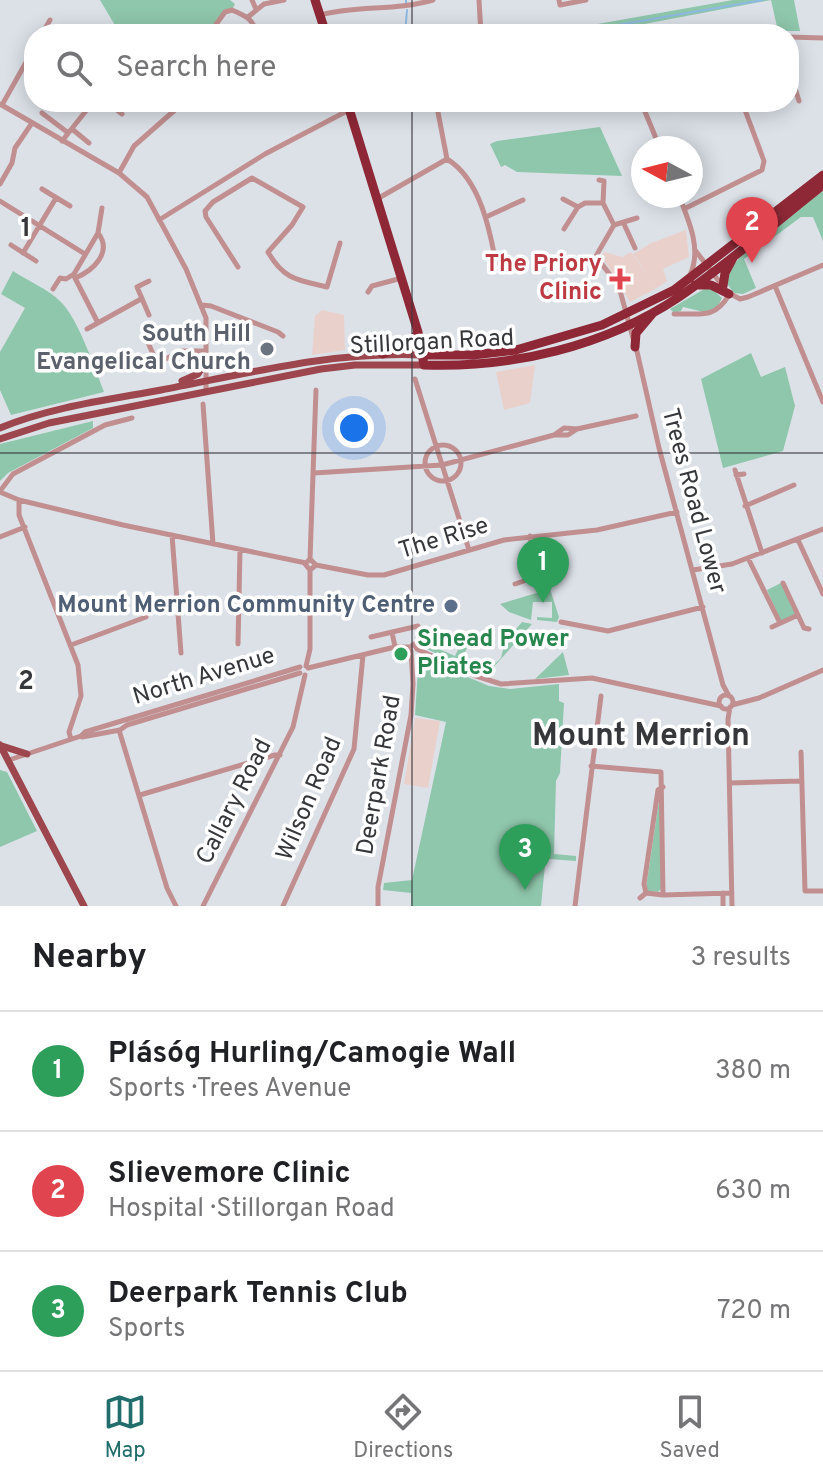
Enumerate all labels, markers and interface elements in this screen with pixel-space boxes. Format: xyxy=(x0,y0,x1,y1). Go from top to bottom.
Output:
search box xyxy=(24,24,799,112)
icon: search xyxy=(52,46,96,90)
text: Search here xyxy=(116,50,276,87)
north arrow xyxy=(631,136,703,208)
pin: 2 xyxy=(726,197,778,263)
text: 1 xyxy=(21,213,31,246)
place label: The Priory Clinic xyxy=(485,250,602,308)
marker: The Priory Clinic xyxy=(609,268,631,290)
place label: South Hill Evangelical Church xyxy=(36,320,251,378)
street label: Stillorgan Road xyxy=(349,324,515,362)
marker: South Hill Evangelical Church xyxy=(258,340,276,358)
street label: Trees Road Lower xyxy=(654,405,732,597)
your location xyxy=(334,408,374,448)
street label: The Rise xyxy=(395,511,493,567)
pin: 1 xyxy=(517,537,569,603)
place label: Mount Merrion Community Centre xyxy=(57,591,435,621)
marker: Mount Merrion Community Centre xyxy=(442,597,460,615)
place label: Sinead Power Pliates xyxy=(417,625,569,683)
street label: North Avenue xyxy=(129,641,279,713)
marker: Sinead Power Pliates xyxy=(392,645,410,663)
text: 2 xyxy=(18,666,34,699)
street label: Deerpark Road xyxy=(351,693,409,857)
district label: Mount Merrion xyxy=(532,717,750,757)
street label: Wilson Road xyxy=(270,733,350,865)
street label: Callary Road xyxy=(191,734,279,870)
pin: 3 xyxy=(499,824,551,890)
text: Nearby xyxy=(32,937,147,980)
text: 3 results xyxy=(691,942,791,975)
text: Plásóg Hurling/Camogie Wall xyxy=(108,1036,516,1073)
text: 1 xyxy=(53,1055,63,1088)
text: 380 m xyxy=(715,1055,791,1088)
text: Sports · Trees Avenue xyxy=(108,1073,351,1106)
text: Slievemore Clinic xyxy=(108,1156,351,1193)
text: 2 xyxy=(50,1175,66,1208)
text: 630 m xyxy=(715,1175,791,1208)
text: Hospital · Stillorgan Road xyxy=(108,1193,395,1226)
text: Deerpark Tennis Club xyxy=(108,1276,408,1313)
text: 3 xyxy=(50,1295,66,1328)
text: 720 m xyxy=(717,1295,791,1328)
text: Sports xyxy=(108,1313,185,1346)
tab: Map xyxy=(103,1390,147,1465)
tab: Directions xyxy=(353,1390,453,1465)
tab: Saved xyxy=(659,1390,720,1465)

